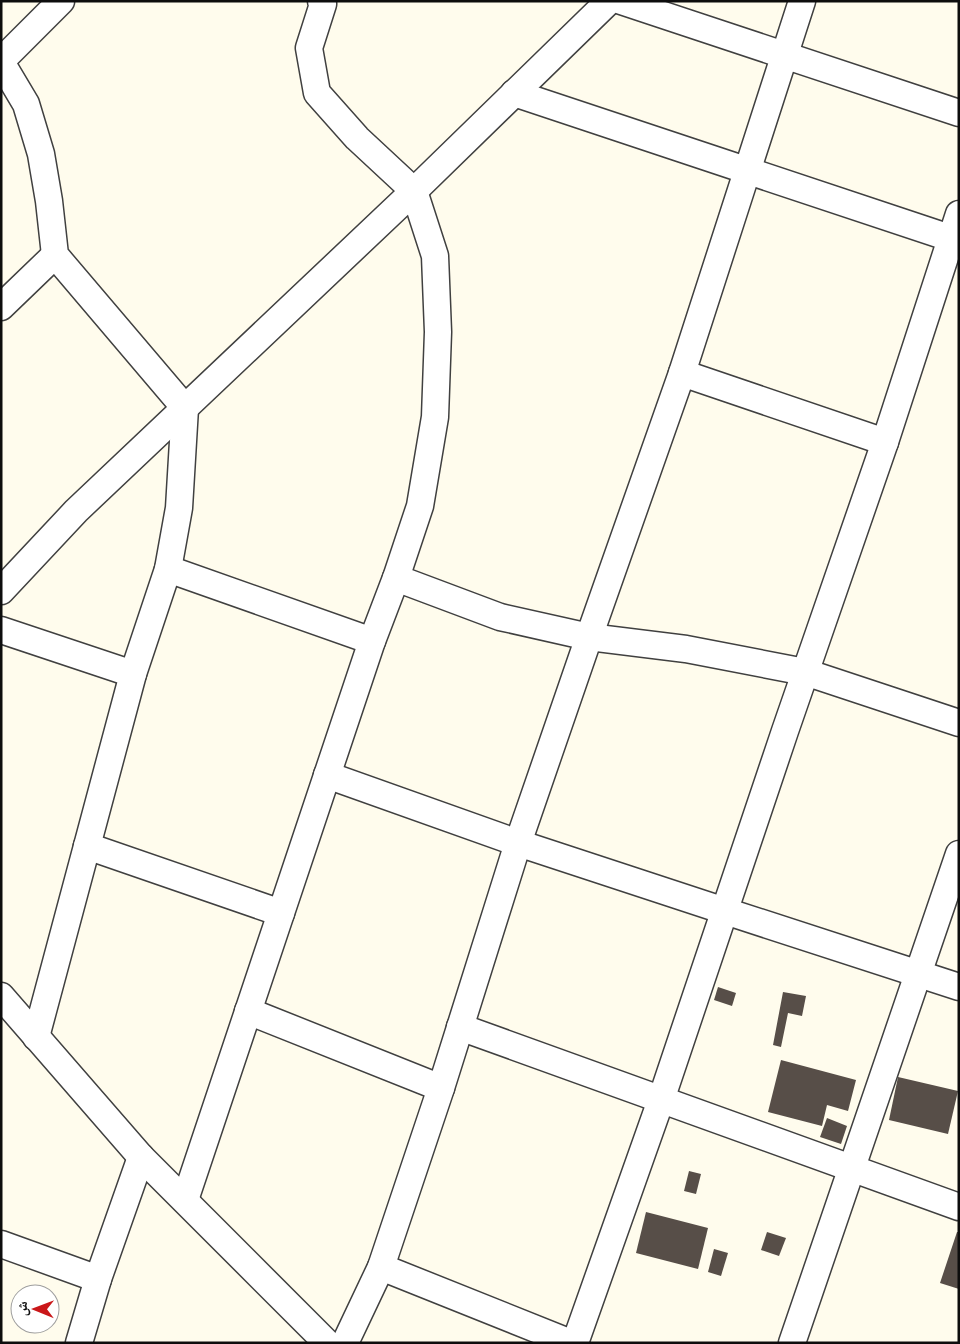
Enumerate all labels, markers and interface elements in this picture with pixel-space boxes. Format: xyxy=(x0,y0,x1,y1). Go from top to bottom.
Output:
north arrow xyxy=(10,1284,60,1334)
text: ش xyxy=(13,1301,31,1316)

